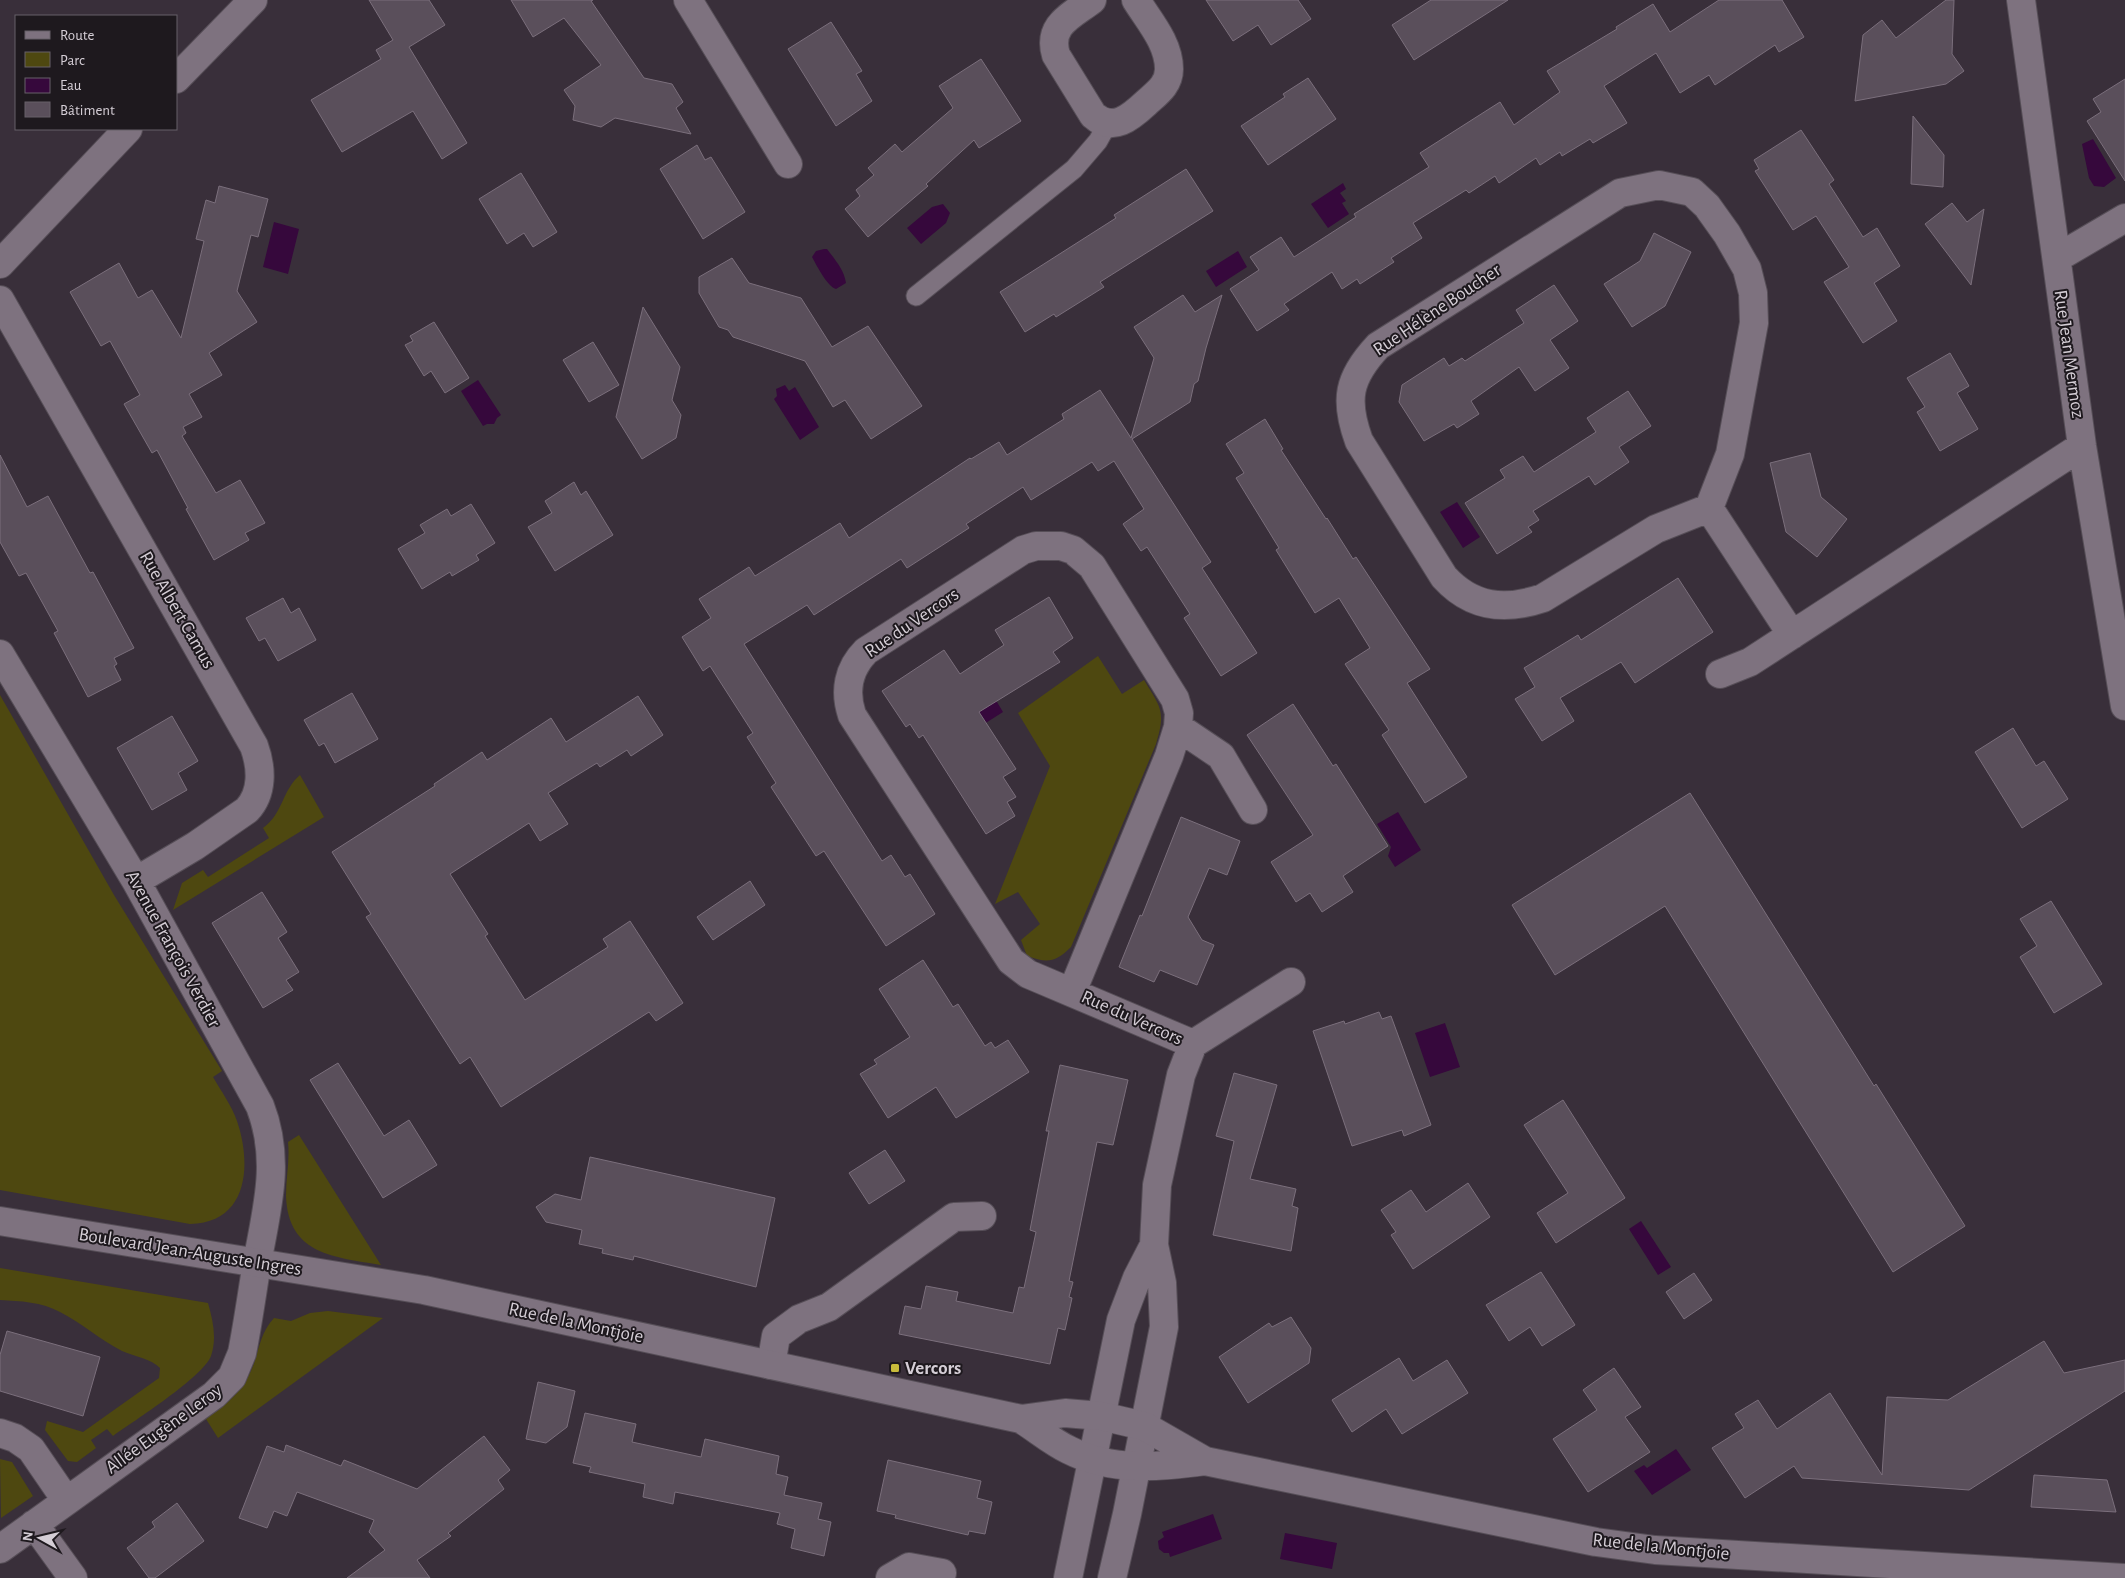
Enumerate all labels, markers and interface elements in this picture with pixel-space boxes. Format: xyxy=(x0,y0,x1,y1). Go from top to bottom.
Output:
legend xyxy=(15,15,178,130)
text: Route xyxy=(60,28,94,43)
text: Parc xyxy=(60,53,85,68)
text: Eau xyxy=(60,78,82,93)
text: Bâtiment xyxy=(60,103,115,118)
street label: Rue Hélène Boucher xyxy=(1370,260,1504,360)
street label: Rue Jean Mermoz xyxy=(2051,289,2087,419)
street label: Rue Albert Camus xyxy=(136,548,218,672)
street label: Rue du Vercors xyxy=(862,585,962,661)
street label: Avenue François Verdier xyxy=(122,867,224,1031)
street label: Rue du Vercors xyxy=(1078,987,1186,1049)
street label: Boulevard Jean-Auguste Ingres xyxy=(77,1225,303,1279)
street label: Rue de la Montjoie xyxy=(507,1299,645,1347)
place label: Vercors xyxy=(905,1359,961,1378)
marker: Vercors xyxy=(889,1362,901,1374)
street label: Allée Eugène Leroy xyxy=(102,1380,226,1478)
north arrow xyxy=(15,1513,65,1563)
street label: Rue de la Montjoie xyxy=(1592,1530,1730,1564)
text: N xyxy=(21,1531,36,1542)

